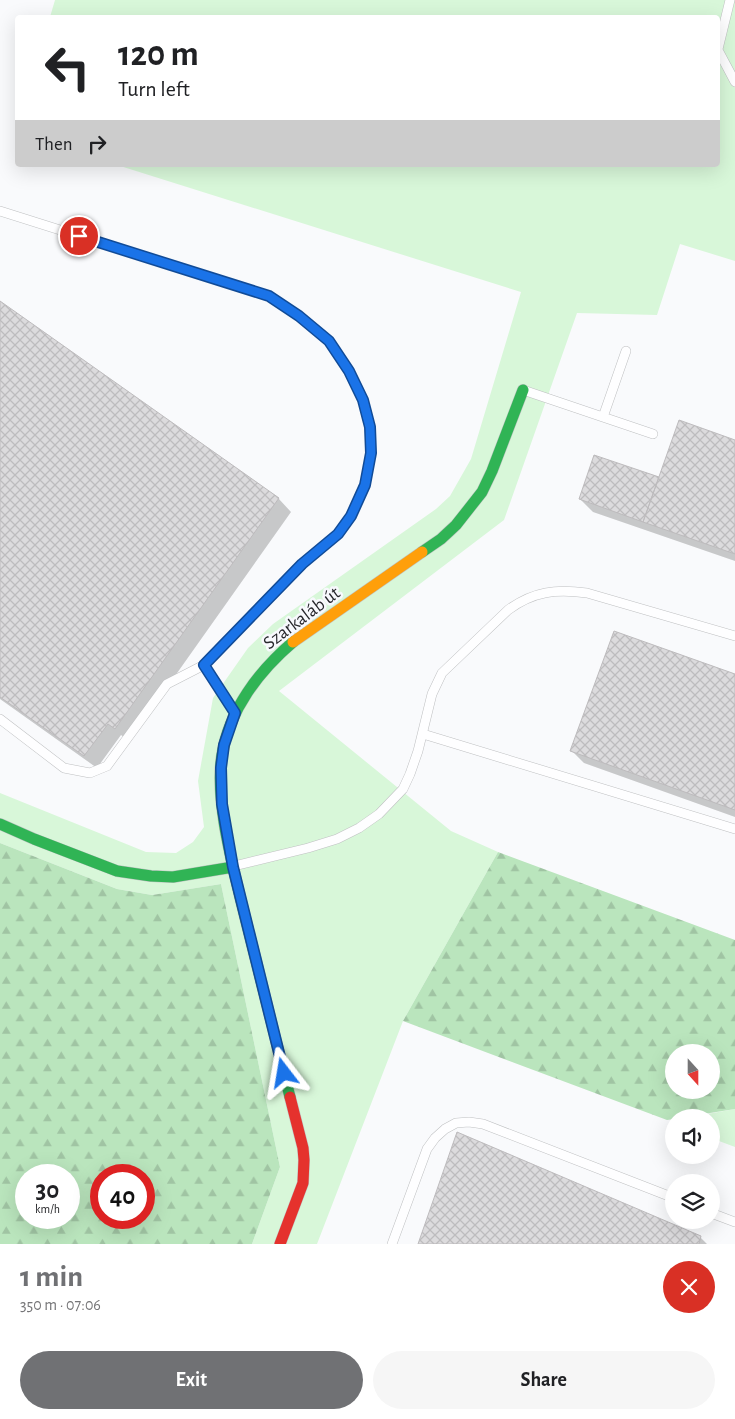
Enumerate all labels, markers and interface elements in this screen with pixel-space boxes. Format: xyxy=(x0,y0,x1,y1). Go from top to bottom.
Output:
icon: left xyxy=(35,35,100,100)
text: 120 m xyxy=(118,37,199,72)
text: Turn left xyxy=(118,78,190,100)
icon: right xyxy=(83,130,111,158)
text: Then xyxy=(35,135,73,154)
pin xyxy=(58,215,100,257)
icon: arrive xyxy=(65,222,93,250)
street label: Szarkaláb út xyxy=(260,583,344,653)
north arrow xyxy=(665,1044,720,1099)
map controls xyxy=(665,1044,720,1229)
position arrow xyxy=(257,1046,309,1098)
button: sound xyxy=(665,1109,720,1164)
speed limit sign: 40 xyxy=(90,1164,155,1229)
button: layers xyxy=(665,1174,720,1229)
text: 30 xyxy=(36,1178,59,1203)
text: km/h xyxy=(35,1203,60,1215)
button: close xyxy=(663,1261,715,1313)
text: 1 min xyxy=(20,1262,83,1292)
text: 350 m · 07:06 xyxy=(20,1297,101,1313)
button: Exit xyxy=(20,1351,363,1409)
button: Share xyxy=(373,1351,715,1409)

